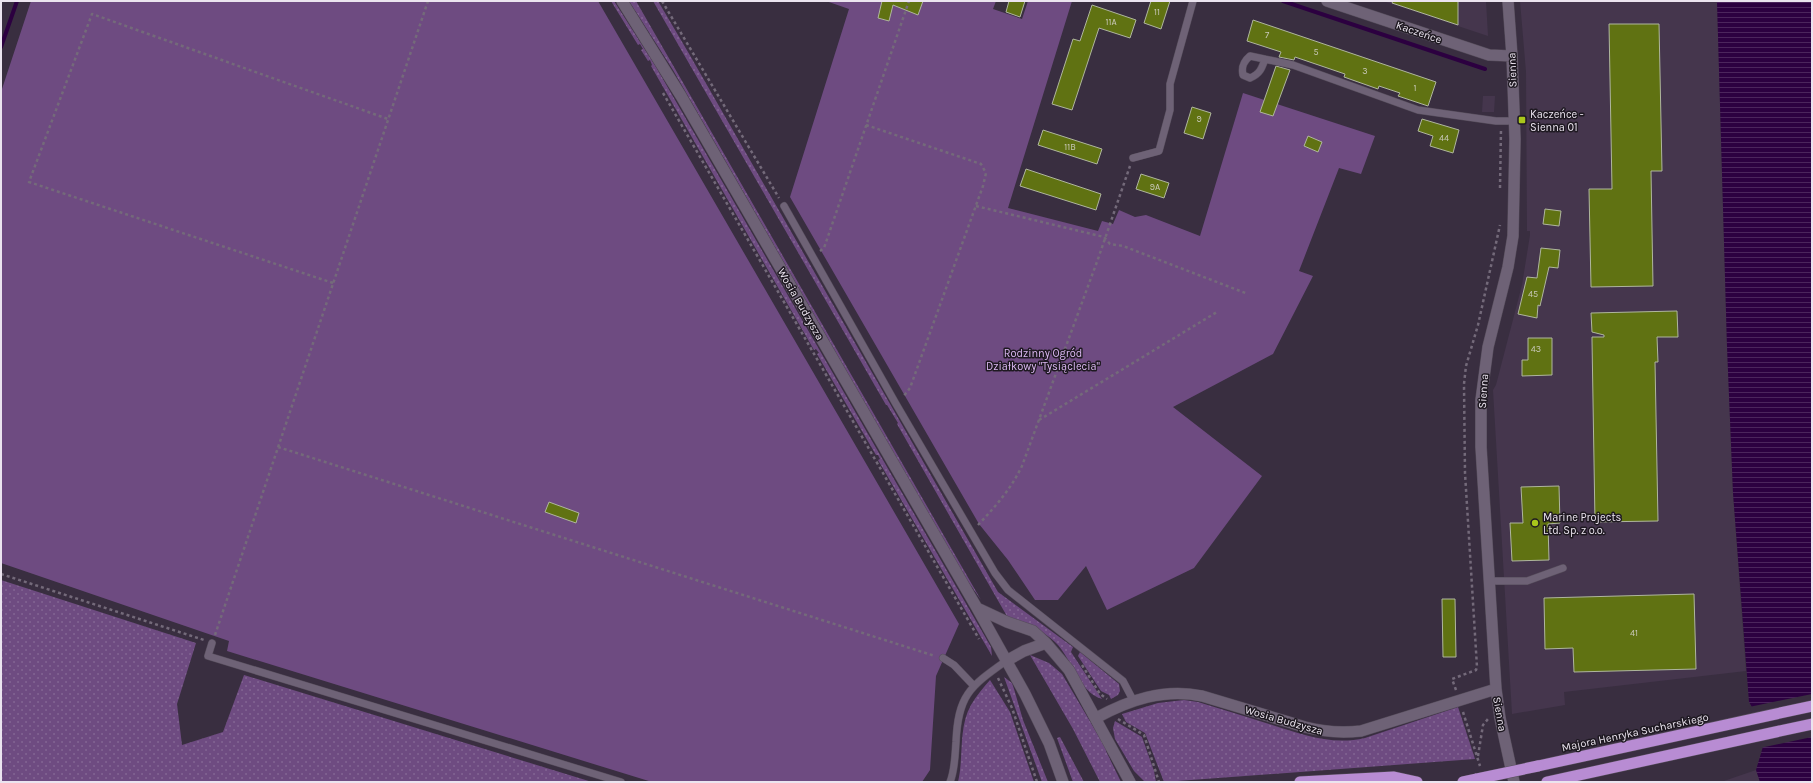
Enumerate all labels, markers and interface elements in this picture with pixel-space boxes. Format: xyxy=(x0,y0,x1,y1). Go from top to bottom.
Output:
house number: 11 xyxy=(1154,7,1160,17)
house number: 11A xyxy=(1105,17,1117,27)
street label: Kaczeńce xyxy=(1394,19,1444,46)
house number: 7 xyxy=(1265,30,1270,40)
house number: 5 xyxy=(1313,47,1319,57)
street label: Sienna xyxy=(1505,52,1520,88)
house number: 3 xyxy=(1362,66,1368,76)
house number: 1 xyxy=(1414,83,1417,93)
place label: Kaczeńce - Sienna 01 xyxy=(1530,108,1584,134)
house number: 9 xyxy=(1196,114,1202,124)
marker: Kaczeńce - Sienna 01 xyxy=(1517,115,1527,125)
house number: 44 xyxy=(1439,133,1449,143)
house number: 11B xyxy=(1064,142,1076,152)
house number: 9A xyxy=(1150,182,1160,192)
street label: Wosia Budzysza xyxy=(775,266,826,342)
house number: 45 xyxy=(1528,289,1538,299)
house number: 43 xyxy=(1531,344,1541,354)
park label: Rodzinny Ogród Działkowy "Tysiąclecia" xyxy=(986,347,1101,373)
street label: Sienna xyxy=(1476,373,1491,409)
place label: Marine Projects Ltd. Sp. z o.o. xyxy=(1543,511,1622,537)
marker: Marine Projects Ltd. Sp. z o.o. xyxy=(1530,518,1540,528)
house number: 41 xyxy=(1630,628,1638,638)
street label: Sienna xyxy=(1490,696,1509,732)
street label: Wosia Budzysza xyxy=(1243,703,1324,738)
street label: Majora Henryka Sucharskiego xyxy=(1560,711,1710,754)

